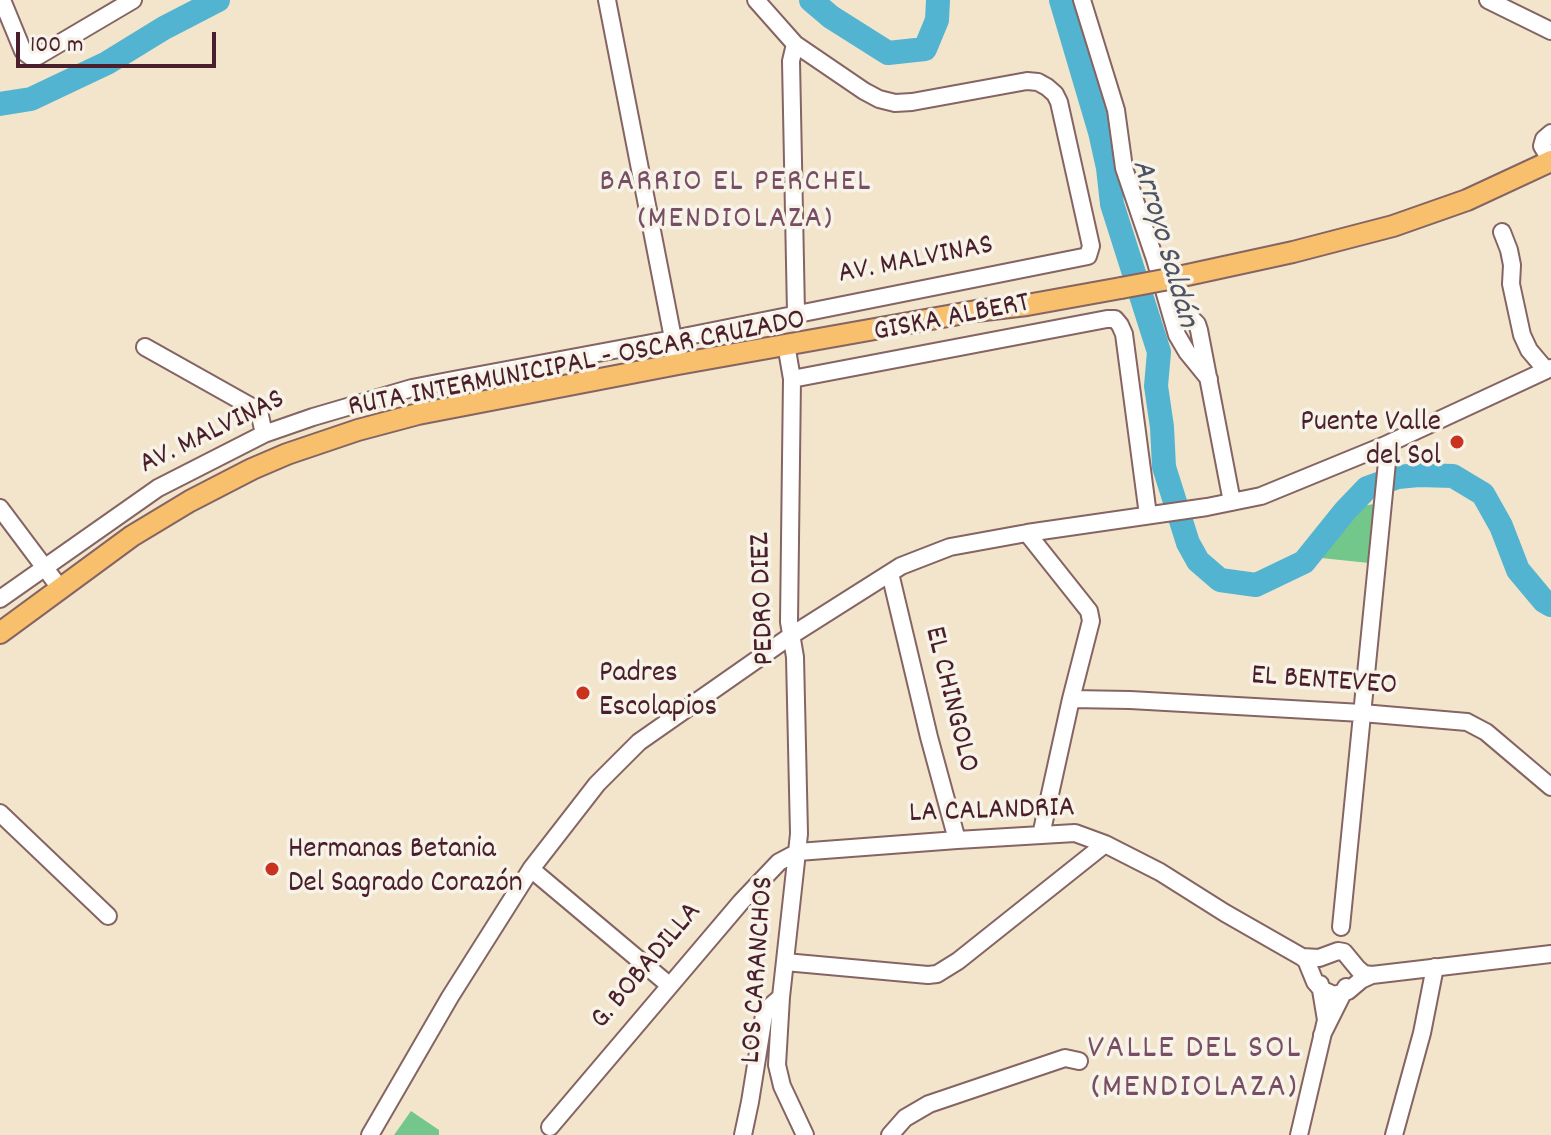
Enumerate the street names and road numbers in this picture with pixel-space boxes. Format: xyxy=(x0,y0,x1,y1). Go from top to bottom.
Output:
street label: AV. MALVINAS xyxy=(835,229,997,295)
street label: GISKA ALBERT xyxy=(871,287,1033,353)
street label: RUTA INTERMUNICIPAL - OSCAR CRUZADO xyxy=(346,304,808,428)
street label: AV. MALVINAS xyxy=(135,383,291,485)
street label: PEDRO DIEZ xyxy=(745,532,785,666)
street label: EL CHINGOLO xyxy=(914,623,984,777)
street label: EL BENTEVEO xyxy=(1250,660,1398,706)
street label: LA CALANDRIA xyxy=(908,792,1076,834)
street label: LOS CARANCHOS xyxy=(736,875,784,1065)
street label: G. BOBADILLA xyxy=(584,896,712,1038)

